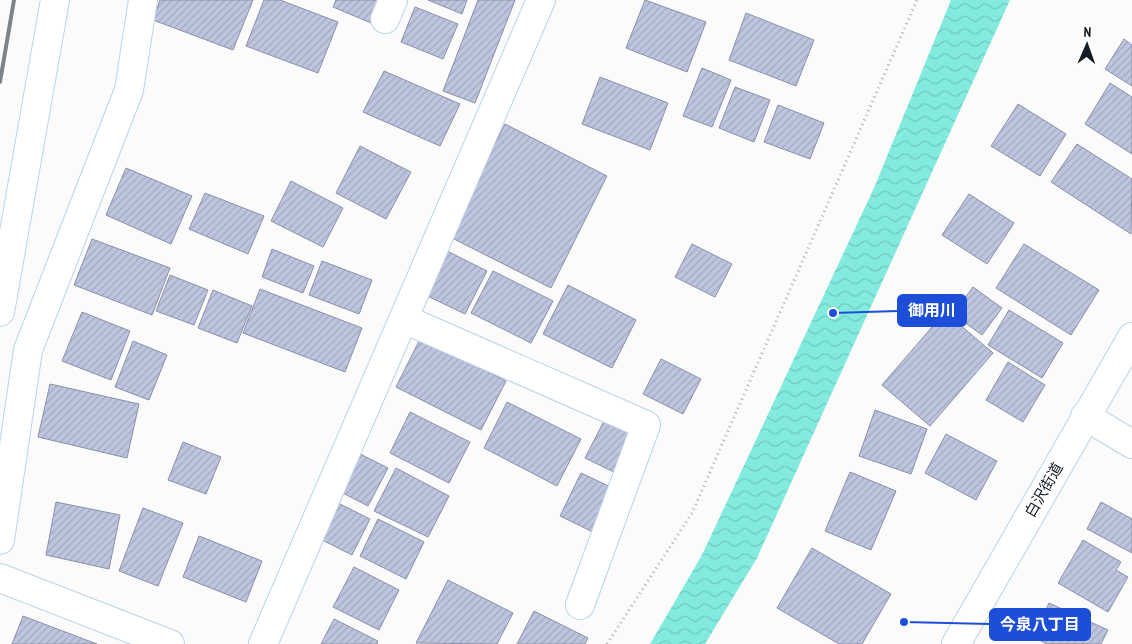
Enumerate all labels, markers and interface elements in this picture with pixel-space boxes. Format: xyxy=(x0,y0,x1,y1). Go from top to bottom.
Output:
north arrow xyxy=(1062,20,1112,70)
text: N xyxy=(1083,23,1092,41)
callout: 御用川 xyxy=(898,295,966,326)
text: 御用川 xyxy=(908,300,956,320)
street label: 白沢街道 xyxy=(1020,459,1067,520)
callout: 今泉八丁目 xyxy=(990,609,1090,640)
text: 今泉八丁目 xyxy=(1000,614,1080,634)

